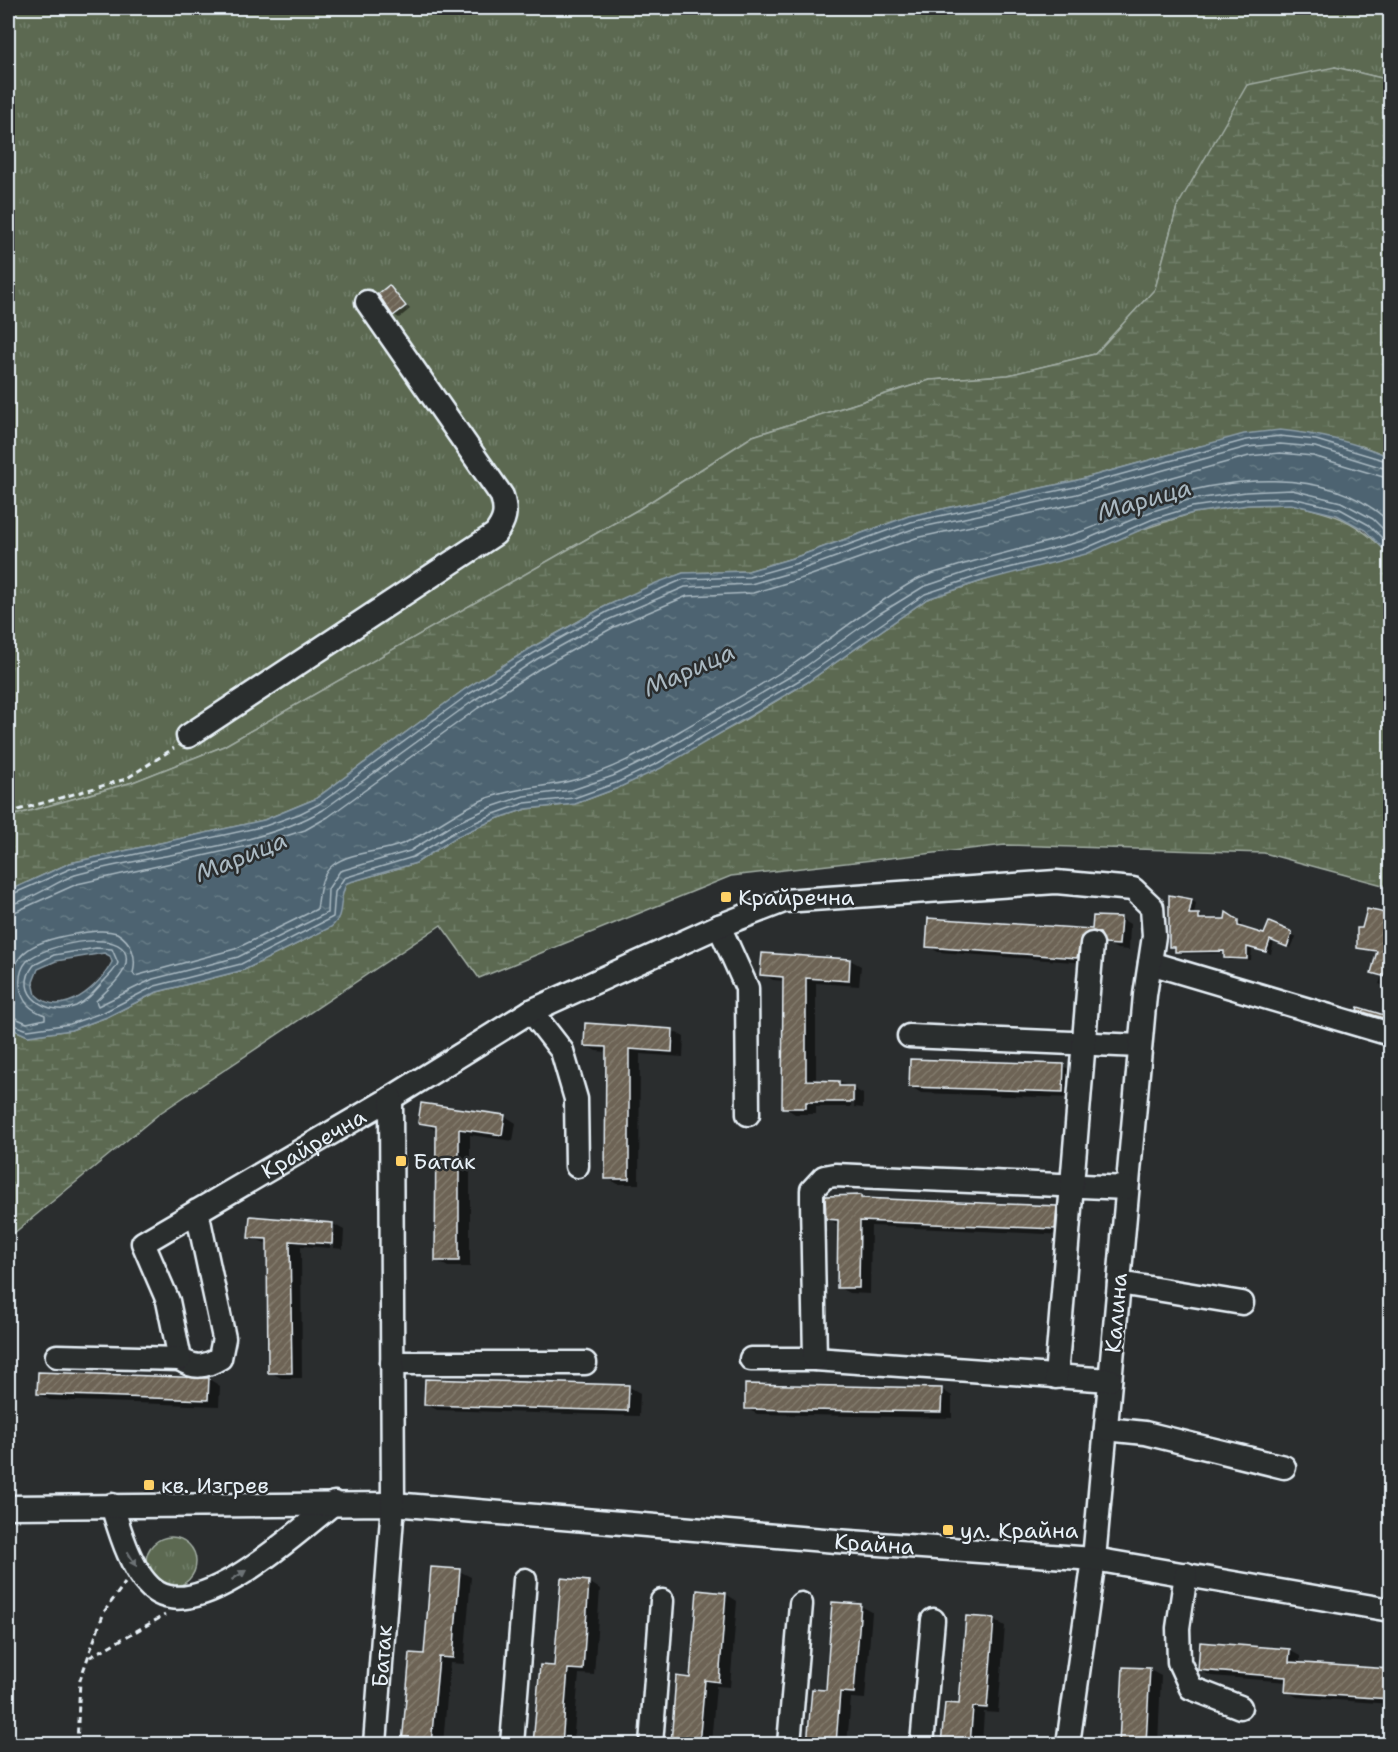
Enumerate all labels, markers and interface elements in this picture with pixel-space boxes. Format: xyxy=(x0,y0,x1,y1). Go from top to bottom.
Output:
water label: Марица xyxy=(1093,471,1195,529)
water label: Марица xyxy=(638,636,740,704)
water label: Марица xyxy=(190,824,292,890)
place label: Крайречна xyxy=(738,883,855,912)
marker: Крайречна xyxy=(719,890,733,904)
street label: Крайречна xyxy=(256,1101,371,1185)
place label: Батак xyxy=(413,1147,476,1176)
marker: Батак xyxy=(394,1154,408,1168)
street label: Калина xyxy=(1098,1271,1134,1354)
place label: кв. Изгрев xyxy=(161,1471,269,1500)
marker: кв. Изгрев xyxy=(142,1478,156,1492)
place label: ул. Крайна xyxy=(960,1516,1079,1545)
marker: ул. Крайна xyxy=(941,1523,955,1537)
street label: Крайна xyxy=(833,1526,916,1561)
one-way arrow xyxy=(126,1551,137,1567)
one-way arrow xyxy=(231,1570,247,1581)
street label: Батак xyxy=(365,1624,398,1689)

